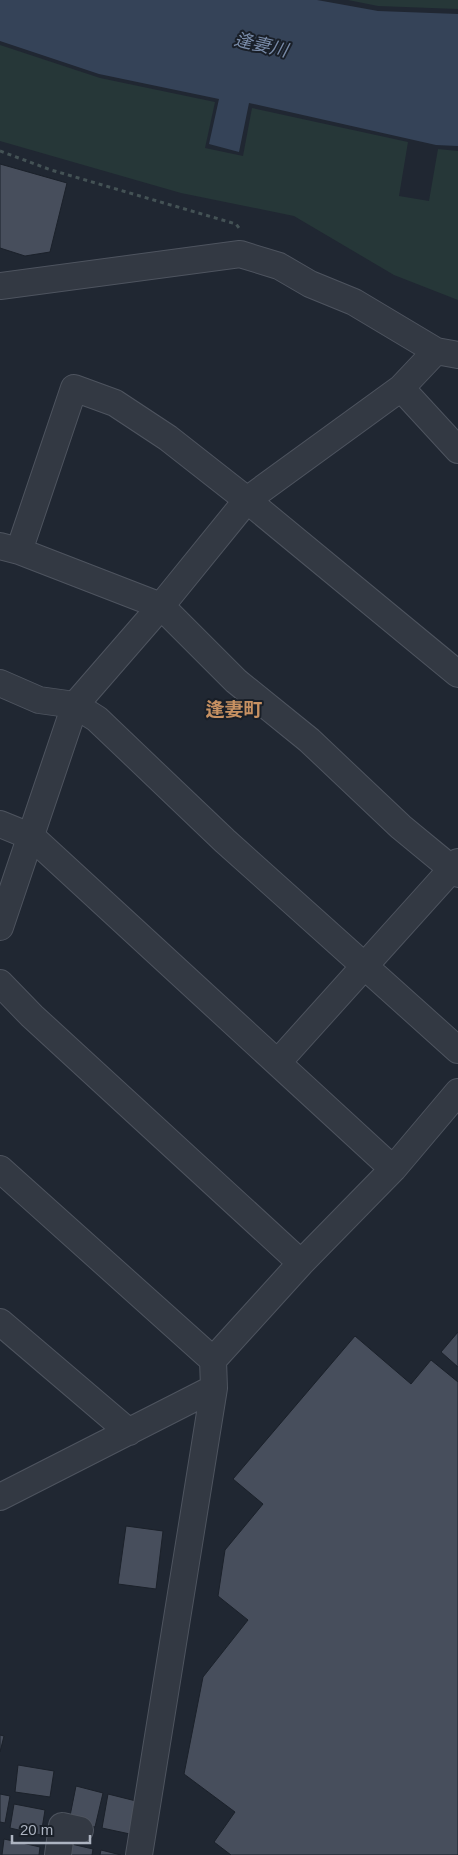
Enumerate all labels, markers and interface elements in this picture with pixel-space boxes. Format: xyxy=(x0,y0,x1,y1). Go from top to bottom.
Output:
water label: 逢妻川 xyxy=(232,29,292,61)
district label: 逢妻町 xyxy=(205,699,263,720)
scale bar xyxy=(12,1812,90,1844)
text: 20 m xyxy=(20,1821,53,1838)

